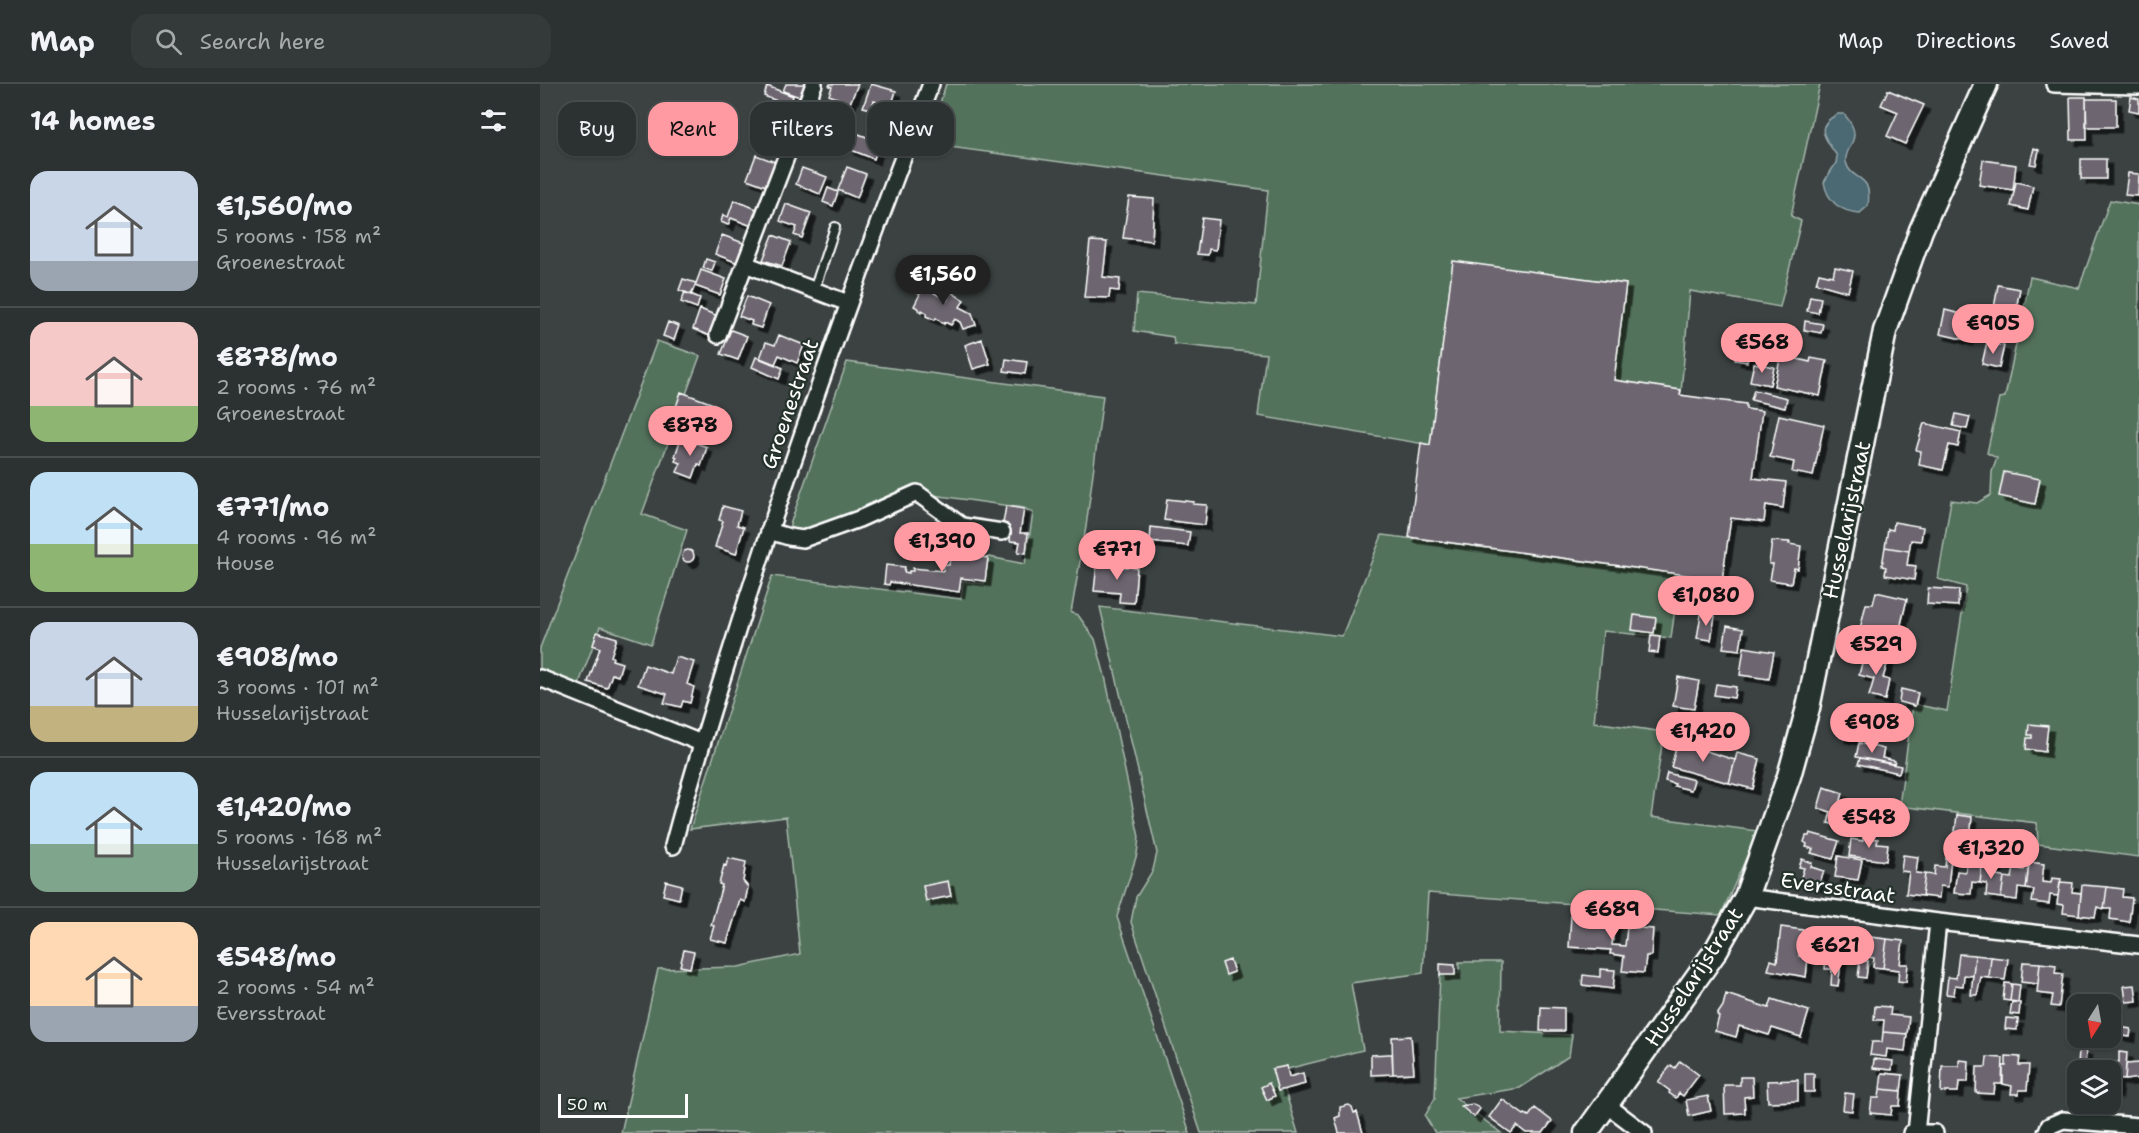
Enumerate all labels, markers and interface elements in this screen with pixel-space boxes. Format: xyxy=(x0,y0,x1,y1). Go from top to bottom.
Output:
search box xyxy=(131,14,551,68)
text: Map xyxy=(30,22,95,60)
icon: search xyxy=(152,25,185,58)
text: Search here xyxy=(200,27,325,56)
text: Map xyxy=(1838,27,1883,55)
text: Directions xyxy=(1916,27,2016,55)
text: Saved xyxy=(2049,27,2109,55)
chip: Buy xyxy=(558,102,636,156)
chip: Rent xyxy=(648,102,738,156)
chip: Filters xyxy=(750,102,855,156)
chip: New xyxy=(867,102,954,156)
text: 14 homes xyxy=(30,103,156,138)
icon: filters xyxy=(477,104,510,137)
text: €1,560/mo xyxy=(216,188,353,223)
icon: home xyxy=(78,195,150,267)
text: 5 rooms · 158 m² xyxy=(216,223,381,249)
text: Groenestraat xyxy=(216,249,345,275)
pin: €1,560 xyxy=(894,255,992,306)
text: €1,560 xyxy=(909,261,977,287)
pin: €905 xyxy=(1957,304,2029,355)
text: €905 xyxy=(1966,310,2020,336)
pin: €568 xyxy=(1726,323,1798,374)
text: €568 xyxy=(1735,329,1789,355)
street label: Groenestraat xyxy=(755,335,825,473)
text: €878/mo xyxy=(216,339,338,374)
icon: home xyxy=(78,346,150,418)
text: 2 rooms · 76 m² xyxy=(216,374,376,400)
text: Groenestraat xyxy=(216,400,345,426)
pin: €878 xyxy=(654,406,726,457)
text: €878 xyxy=(662,412,718,438)
street label: Husselarijstraat xyxy=(1817,438,1877,602)
text: €771/mo xyxy=(216,489,329,524)
icon: home xyxy=(78,496,150,568)
pin: €1,390 xyxy=(893,522,991,573)
text: 4 rooms · 96 m² xyxy=(216,524,377,550)
text: €1,390 xyxy=(908,528,976,554)
pin: €771 xyxy=(1081,530,1153,581)
text: €771 xyxy=(1092,536,1142,562)
text: House xyxy=(216,550,275,576)
pin: €1,080 xyxy=(1657,576,1755,627)
text: €1,080 xyxy=(1672,582,1740,608)
pin: €529 xyxy=(1840,625,1912,676)
text: €529 xyxy=(1849,631,1903,657)
text: €908/mo xyxy=(216,639,338,674)
icon: home xyxy=(78,646,150,718)
text: 3 rooms · 101 m² xyxy=(216,674,379,700)
text: Husselarijstraat xyxy=(216,700,369,726)
pin: €908 xyxy=(1836,703,1908,754)
text: €908 xyxy=(1844,709,1900,735)
pin: €1,420 xyxy=(1654,712,1752,763)
text: €1,420 xyxy=(1670,718,1736,744)
text: €1,420/mo xyxy=(216,789,352,824)
icon: home xyxy=(78,796,150,868)
pin: €548 xyxy=(1833,798,1905,849)
text: €548 xyxy=(1842,804,1896,830)
text: 5 rooms · 168 m² xyxy=(216,824,382,850)
pin: €1,320 xyxy=(1942,829,2040,880)
text: €1,320 xyxy=(1957,835,2025,861)
text: Husselarijstraat xyxy=(216,850,369,876)
street label: Eversstraat xyxy=(1779,866,1897,910)
pin: €689 xyxy=(1576,890,1648,941)
text: €689 xyxy=(1584,896,1640,922)
street label: Husselarijstraat xyxy=(1638,902,1750,1052)
pin: €621 xyxy=(1799,926,1871,977)
text: €621 xyxy=(1810,932,1860,958)
text: €548/mo xyxy=(216,939,336,974)
icon: home xyxy=(78,946,150,1018)
text: 2 rooms · 54 m² xyxy=(216,974,375,1000)
north arrow xyxy=(2067,994,2121,1048)
map controls xyxy=(2067,994,2121,1114)
text: Eversstraat xyxy=(216,1000,326,1026)
button: layers xyxy=(2067,1060,2121,1114)
scale bar xyxy=(558,1091,688,1118)
text: 50 m xyxy=(567,1094,607,1115)

